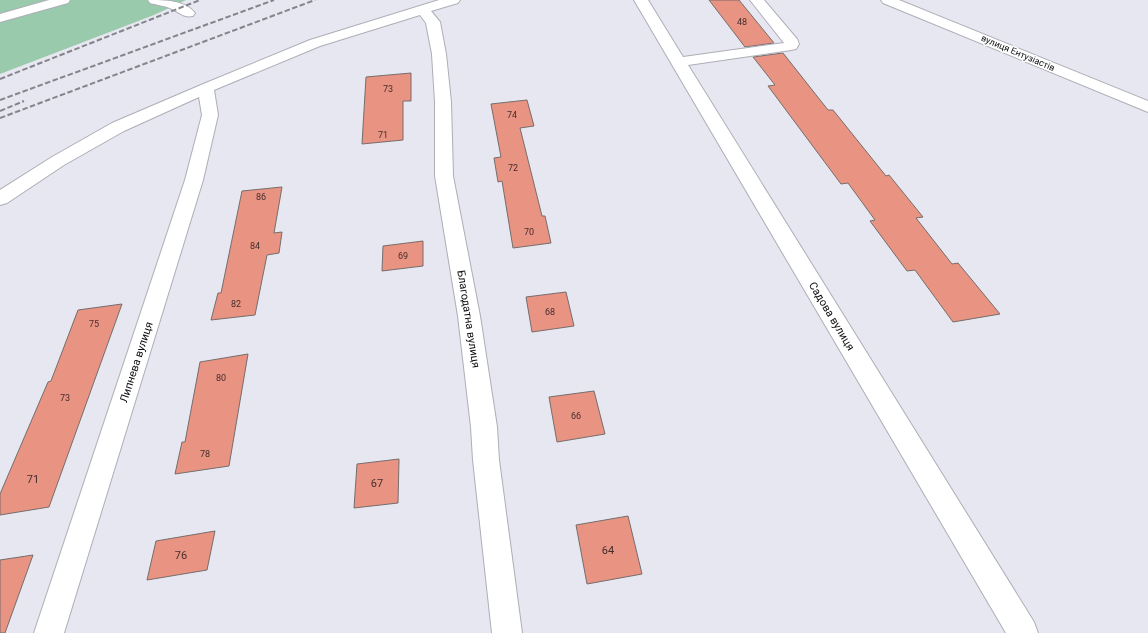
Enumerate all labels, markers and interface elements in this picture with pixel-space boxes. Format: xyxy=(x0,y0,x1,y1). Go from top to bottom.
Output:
house number: 48 xyxy=(737,17,747,27)
street label: вулиця Ентузіастів xyxy=(980,33,1056,73)
house number: 73 xyxy=(383,84,393,94)
house number: 74 xyxy=(507,110,517,120)
house number: 71 xyxy=(378,130,388,140)
house number: 72 xyxy=(508,163,518,173)
house number: 86 xyxy=(256,192,266,202)
house number: 70 xyxy=(524,227,534,237)
house number: 84 xyxy=(250,241,260,251)
house number: 69 xyxy=(398,251,408,261)
street label: Благодатна вулиця xyxy=(454,269,483,369)
street label: Садова вулиця xyxy=(806,280,857,353)
house number: 82 xyxy=(231,299,241,309)
house number: 68 xyxy=(545,307,555,317)
house number: 75 xyxy=(89,319,99,329)
street label: Липнева вулиця xyxy=(117,320,156,404)
house number: 80 xyxy=(216,373,226,383)
house number: 73 xyxy=(60,393,70,403)
house number: 66 xyxy=(571,411,581,421)
house number: 78 xyxy=(200,449,210,459)
house number: 71 xyxy=(27,473,39,486)
house number: 67 xyxy=(371,477,383,490)
house number: 64 xyxy=(602,544,614,557)
house number: 76 xyxy=(175,549,187,562)

